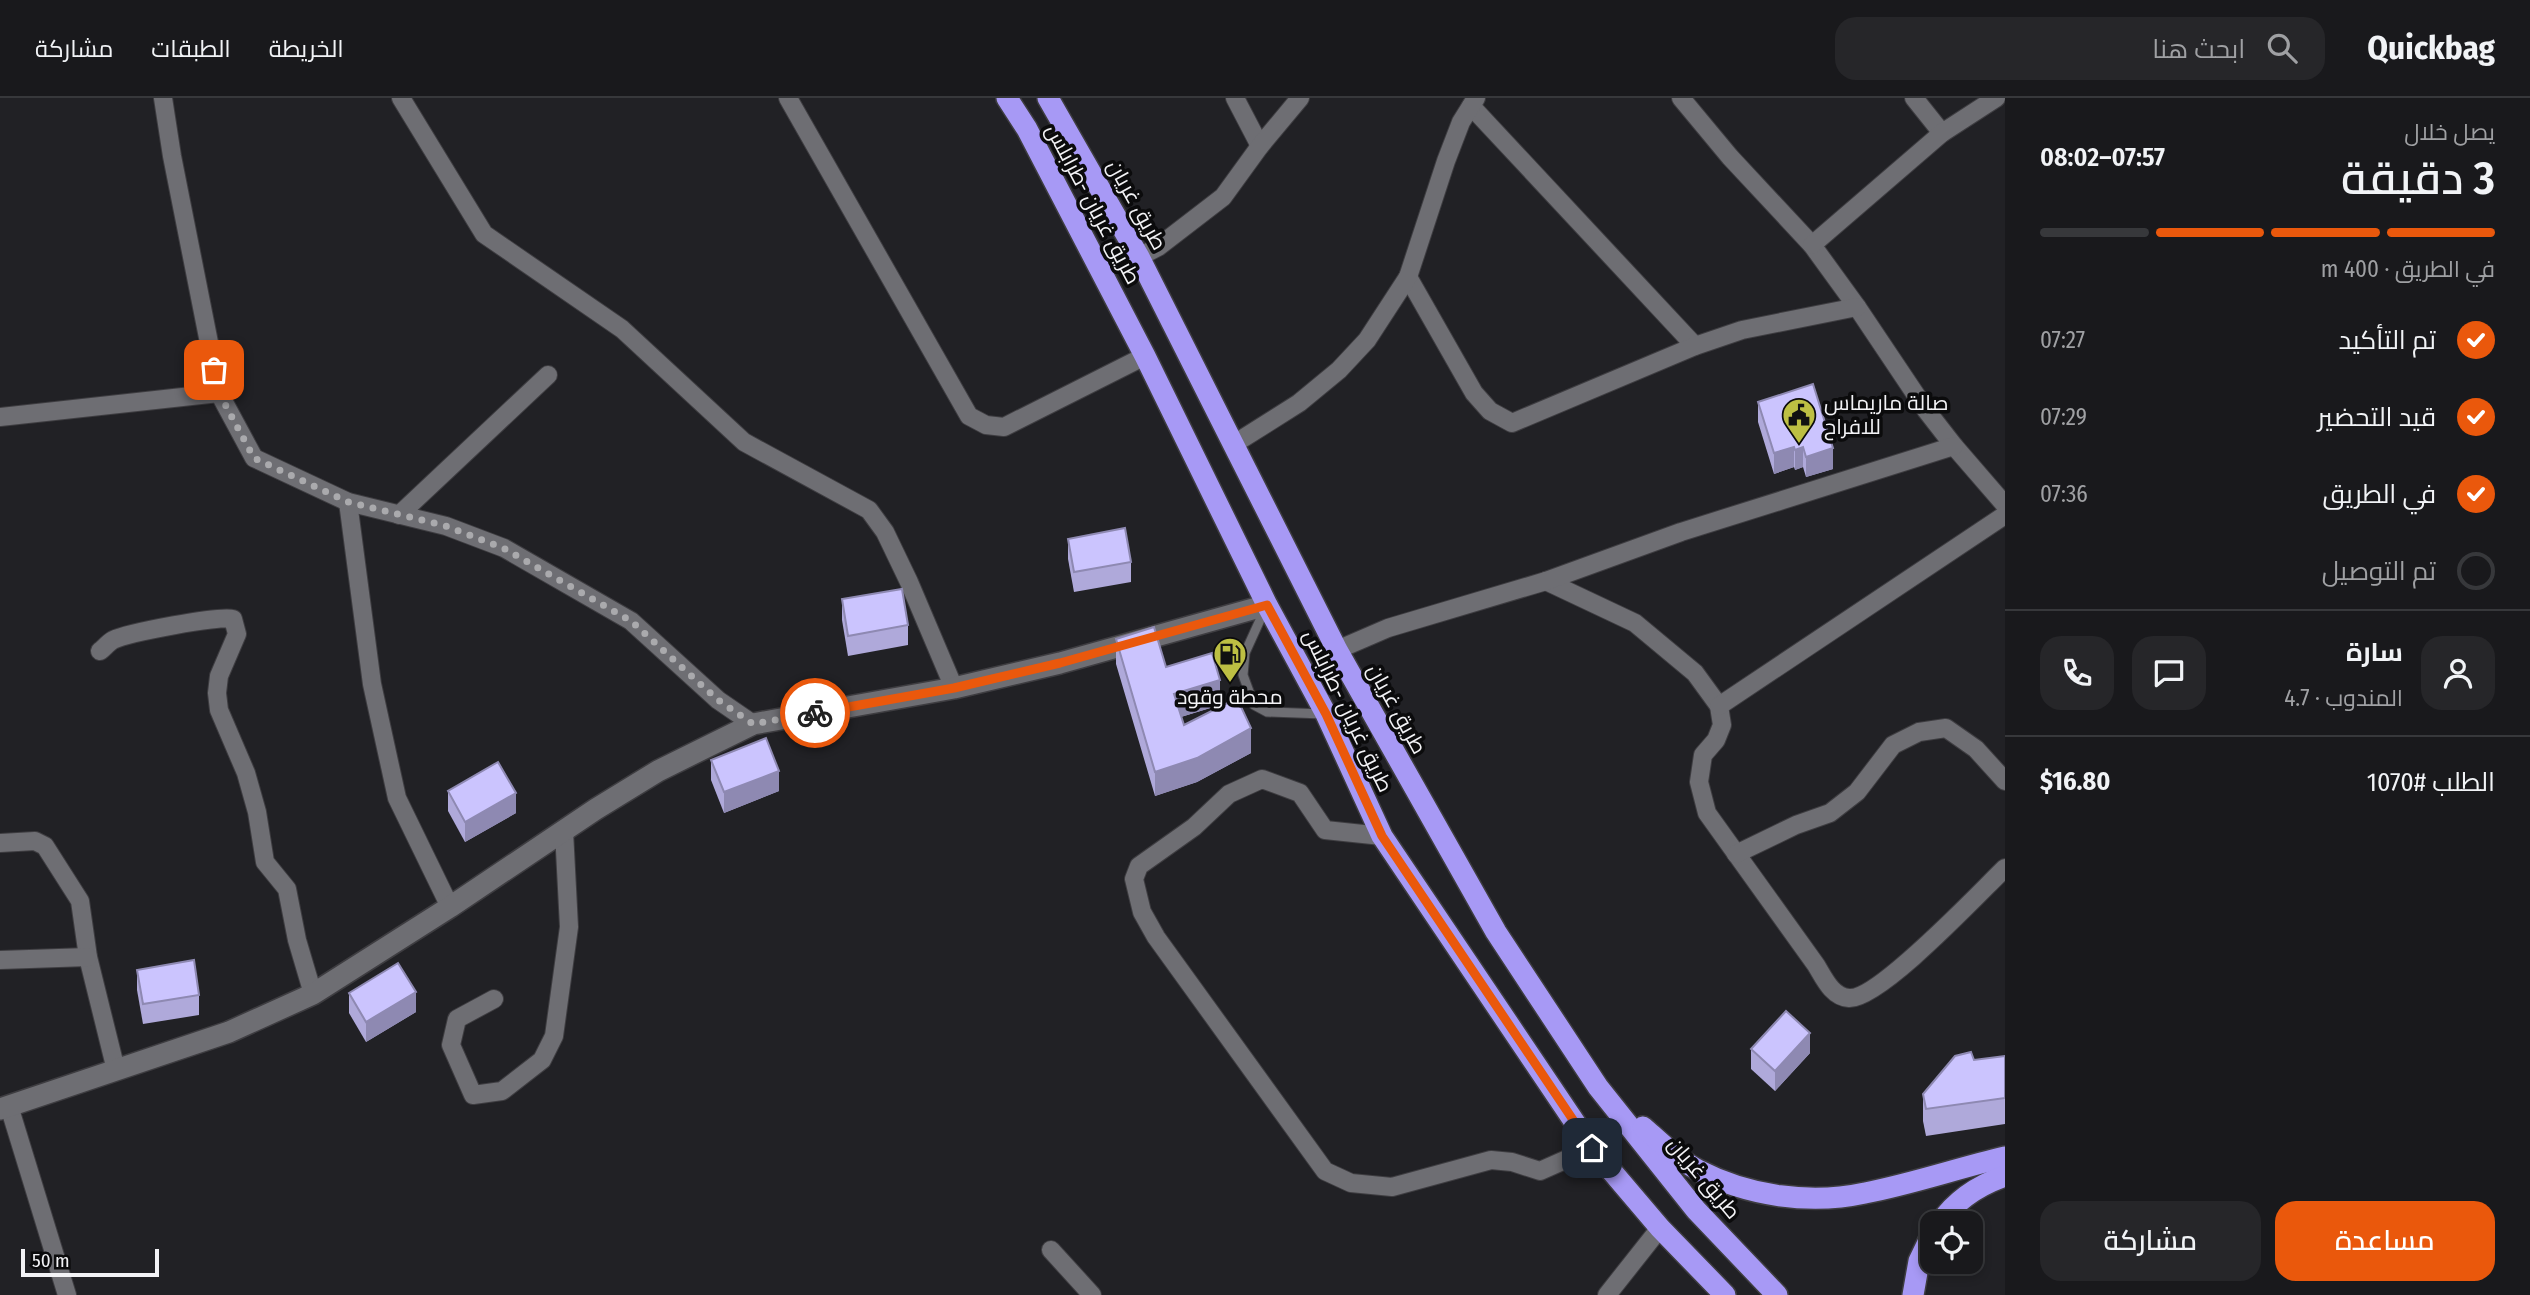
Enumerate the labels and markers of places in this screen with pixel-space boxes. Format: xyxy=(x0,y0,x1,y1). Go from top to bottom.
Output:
pin xyxy=(184,340,244,400)
place label: صالة ماريماس للافراح xyxy=(1824,390,1949,441)
public building icon: صالة ماريماس للافراح xyxy=(1780,396,1818,445)
fuel station icon: محطة وقود xyxy=(1211,635,1249,684)
place label: محطة وقود xyxy=(1177,684,1283,710)
pin xyxy=(1562,1118,1622,1178)

